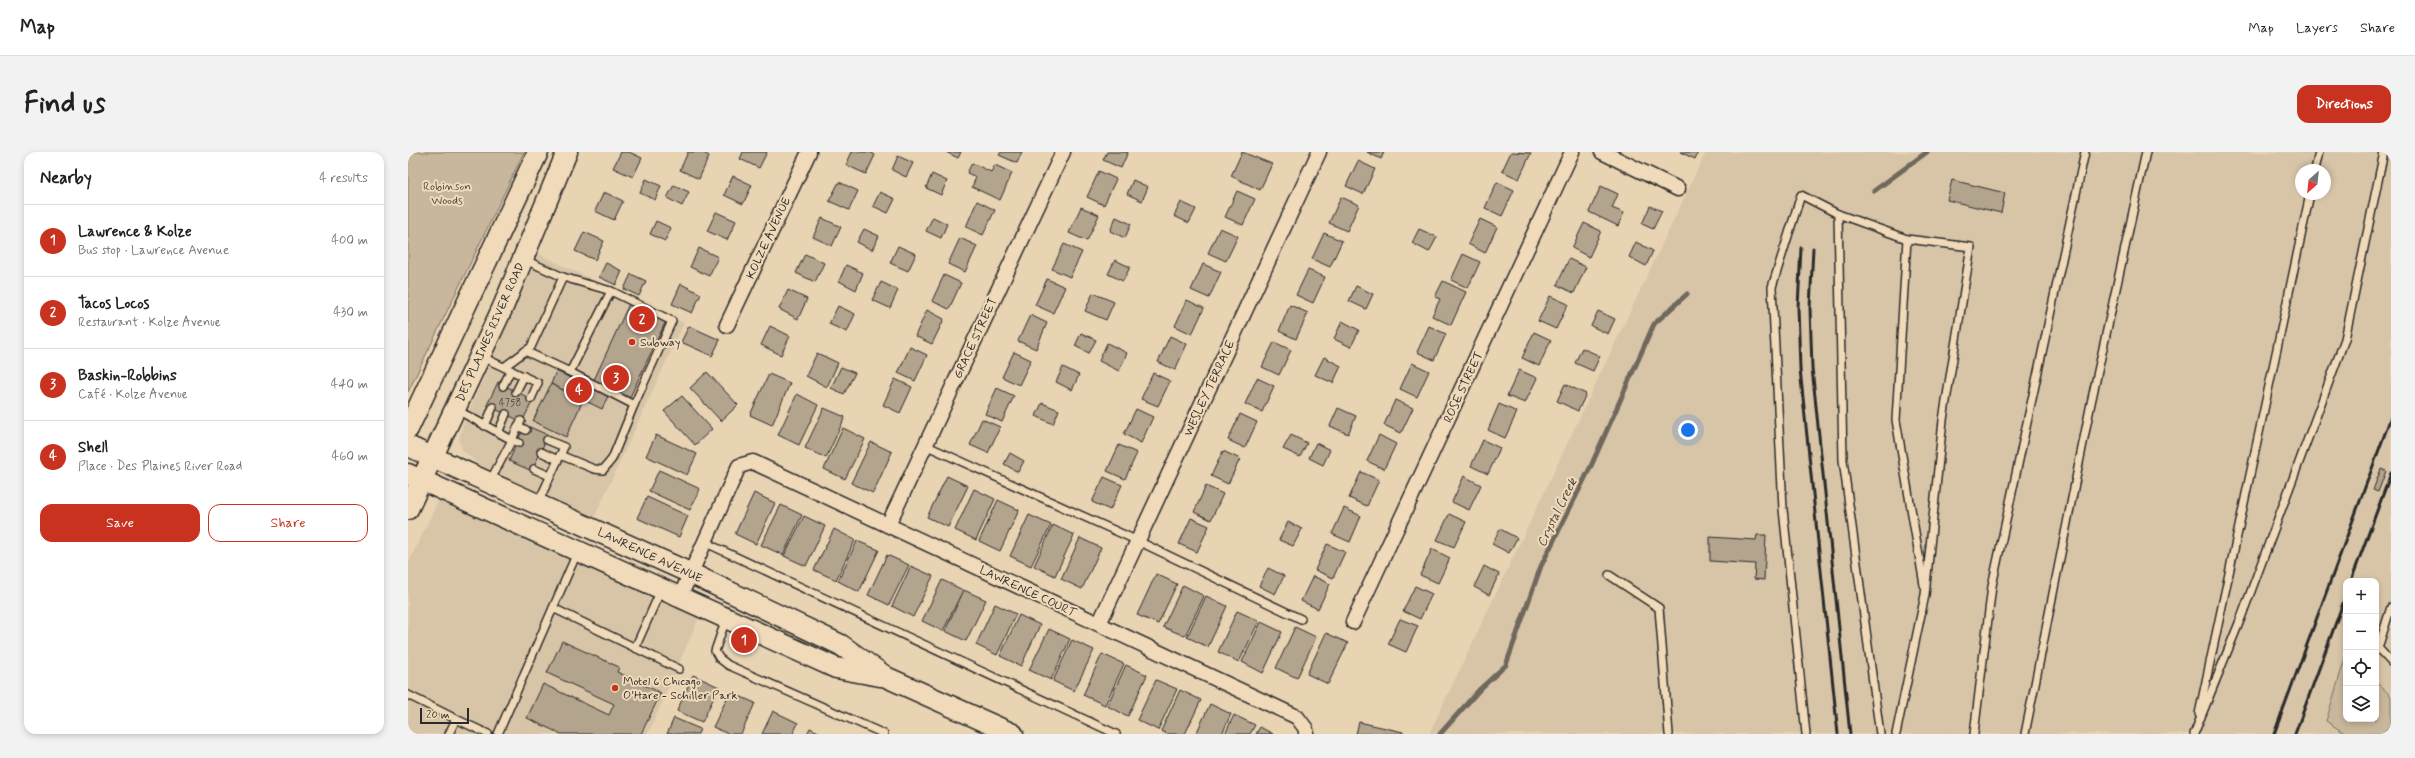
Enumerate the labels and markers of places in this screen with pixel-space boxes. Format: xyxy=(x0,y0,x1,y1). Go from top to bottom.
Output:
pin: 2 xyxy=(629,304,655,334)
place label: Subway xyxy=(640,335,681,351)
marker: Subway xyxy=(627,337,637,347)
pin: 3 xyxy=(603,363,629,393)
pin: 4 xyxy=(566,375,592,405)
pin: 1 xyxy=(731,625,757,655)
place label: Motel 6 Chicago O'Hare - Schiller Park xyxy=(623,674,737,704)
marker: Motel 6 Chicago O'Hare - Schiller Park xyxy=(610,683,620,693)

